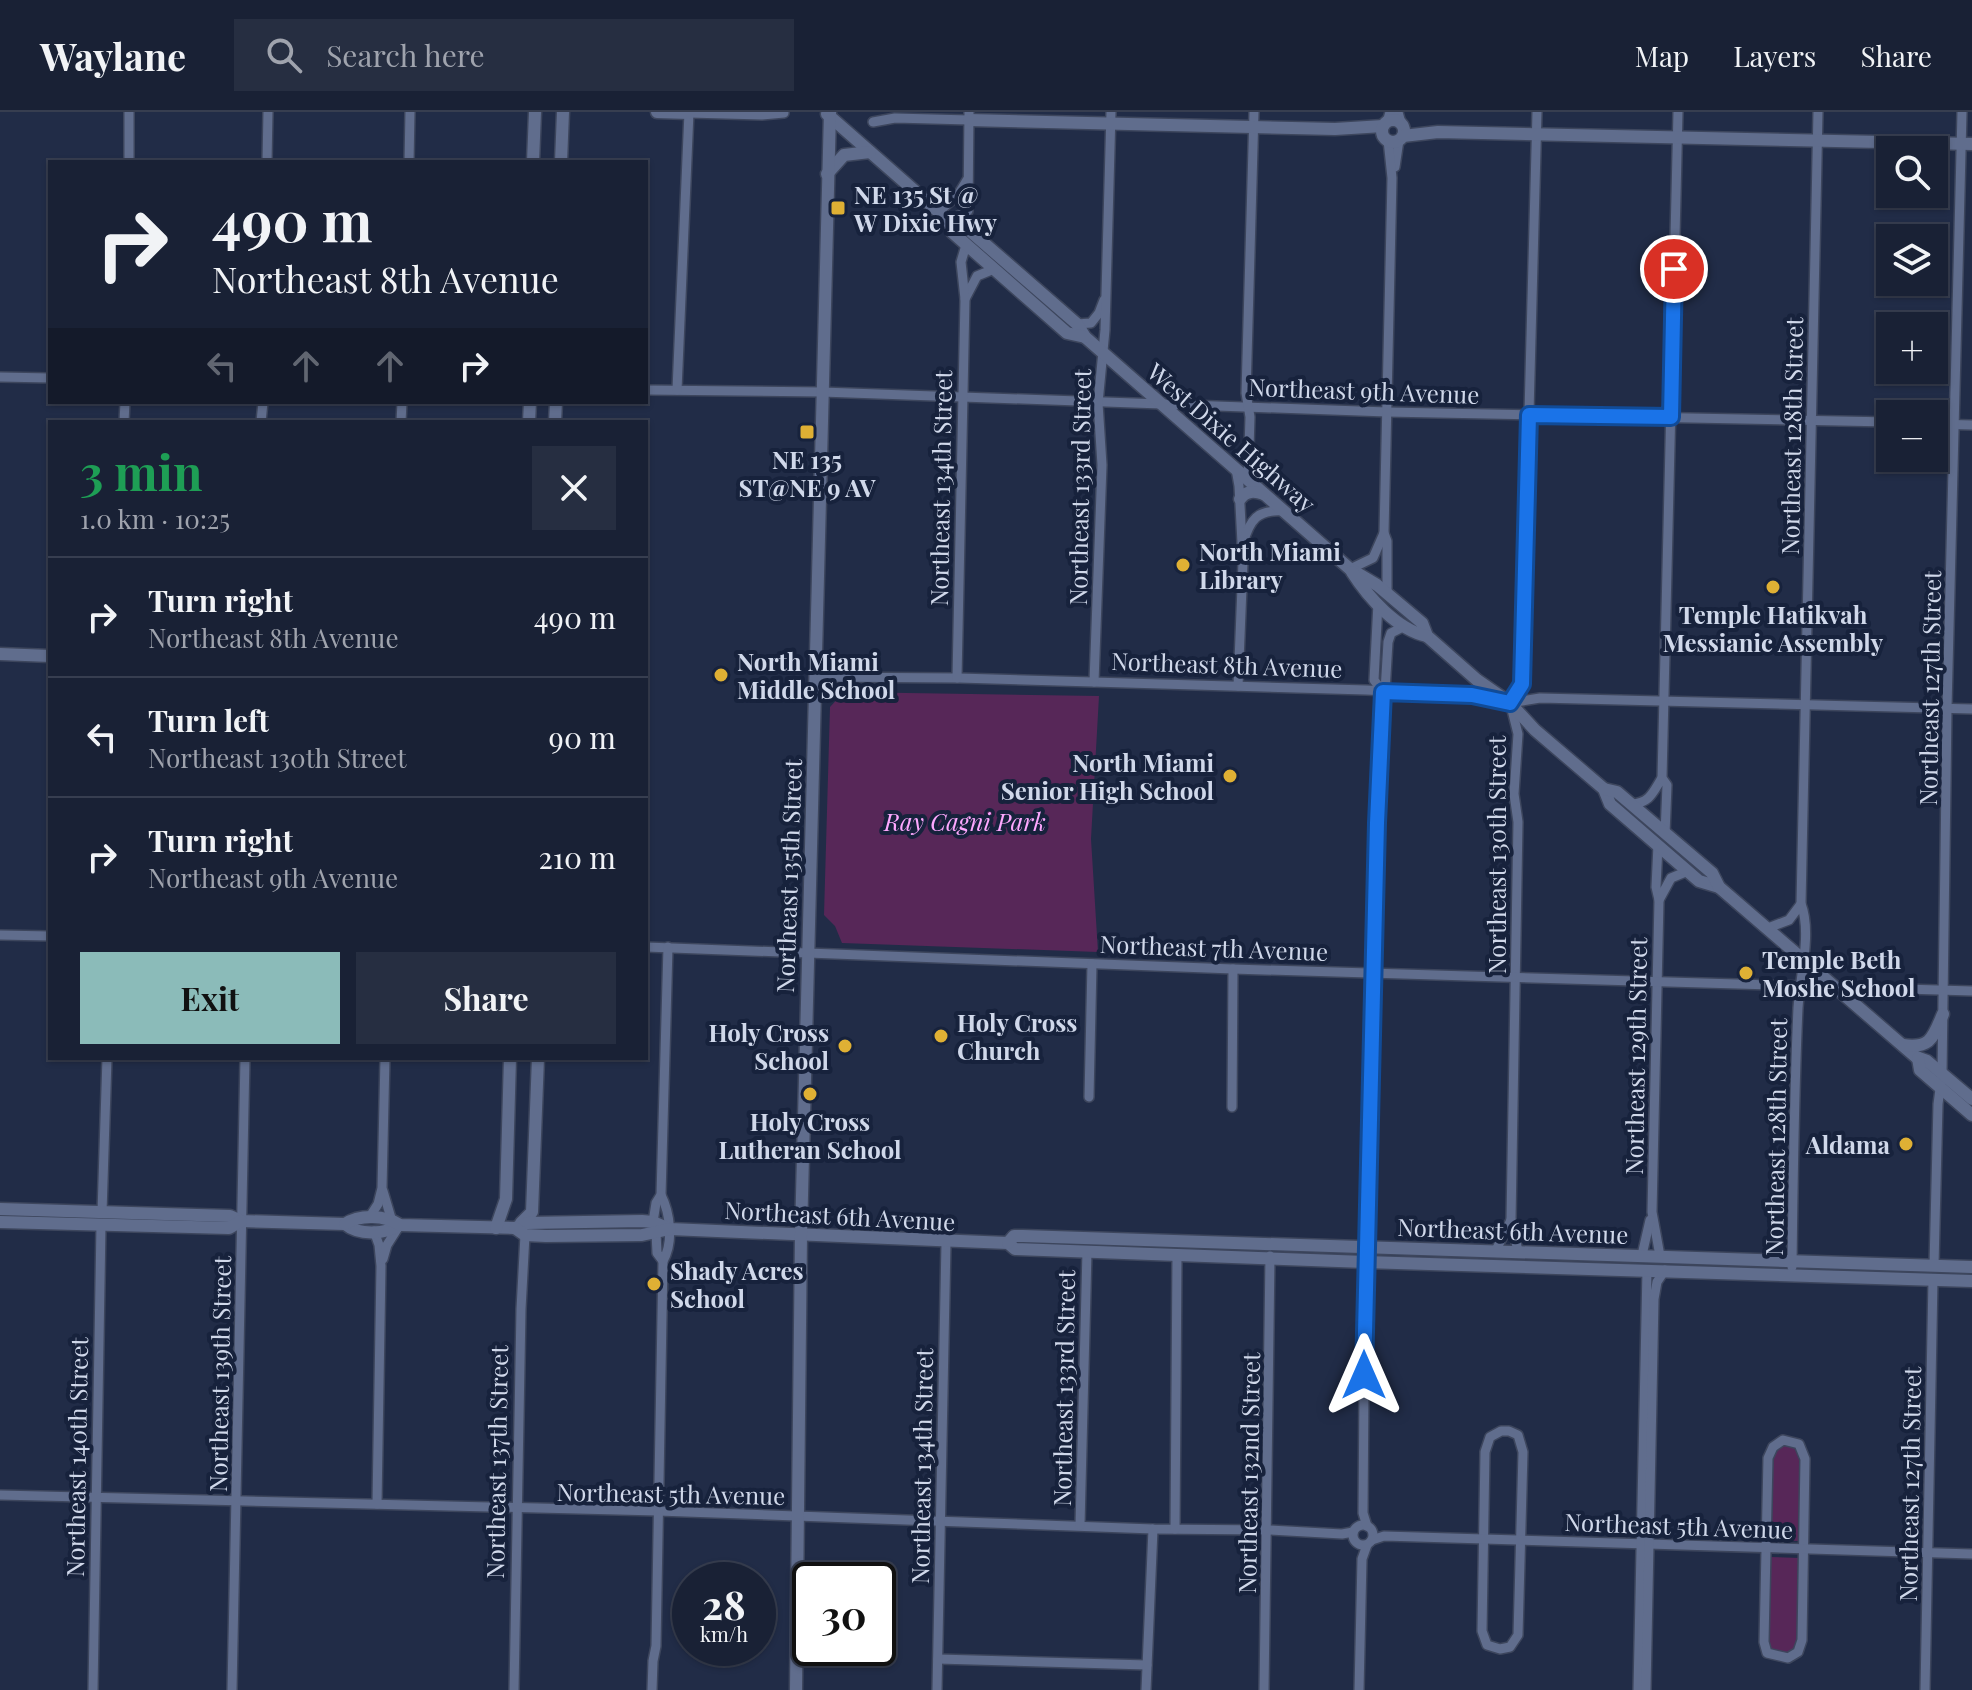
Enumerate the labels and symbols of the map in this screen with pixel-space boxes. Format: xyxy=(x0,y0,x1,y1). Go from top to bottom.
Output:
place label: NE 135 St @ W Dixie Hwy xyxy=(853,178,997,238)
marker: NE 135 St @ W Dixie Hwy xyxy=(829,199,847,217)
pin xyxy=(1640,235,1708,303)
street label: Northeast 128th Street xyxy=(1773,316,1809,555)
street label: West Dixie Highway xyxy=(1140,354,1323,519)
street label: Northeast 133rd Street xyxy=(1061,368,1097,606)
street label: Northeast 134th Street xyxy=(922,369,958,606)
street label: Northeast 9th Avenue xyxy=(1248,370,1480,410)
marker: NE 135 ST@NE 9 AV xyxy=(798,423,816,441)
place label: NE 135 ST@NE 9 AV xyxy=(738,443,876,503)
place label: North Miami Library xyxy=(1199,535,1341,595)
marker: North Miami Library xyxy=(1174,556,1192,574)
street label: Northeast 127th Street xyxy=(1911,570,1947,806)
marker: Temple Hatikvah Messianic Assembly xyxy=(1764,578,1782,596)
place label: Temple Hatikvah Messianic Assembly xyxy=(1663,598,1884,658)
street label: Northeast 8th Avenue xyxy=(1111,644,1343,684)
place label: North Miami Middle School xyxy=(737,645,896,705)
marker: North Miami Middle School xyxy=(712,666,730,684)
street label: Northeast 130th Street xyxy=(1480,735,1512,974)
place label: North Miami Senior High School xyxy=(1001,746,1215,806)
street label: Northeast 135th Street xyxy=(768,758,808,994)
marker: North Miami Senior High School xyxy=(1221,767,1239,785)
park label: Ray Cagni Park xyxy=(883,805,1046,837)
street label: Northeast 7th Avenue xyxy=(1099,927,1329,967)
street label: Northeast 129th Street xyxy=(1617,937,1653,1175)
place label: Temple Beth Moshe School xyxy=(1762,943,1916,1003)
marker: Temple Beth Moshe School xyxy=(1737,964,1755,982)
place label: Holy Cross Church xyxy=(957,1006,1077,1066)
place label: Holy Cross School xyxy=(709,1016,830,1076)
street label: Northeast 128th Street xyxy=(1757,1017,1793,1256)
marker: Holy Cross Church xyxy=(932,1027,950,1045)
marker: Holy Cross School xyxy=(836,1037,854,1055)
marker: Holy Cross Lutheran School xyxy=(801,1085,819,1103)
place label: Holy Cross Lutheran School xyxy=(718,1105,902,1165)
place label: Aldama xyxy=(1805,1128,1891,1160)
marker: Aldama xyxy=(1897,1135,1915,1153)
street label: Northeast 6th Avenue xyxy=(724,1193,956,1237)
street label: Northeast 6th Avenue xyxy=(1397,1210,1629,1250)
place label: Shady Acres School xyxy=(670,1254,804,1314)
street label: Northeast 139th Street xyxy=(201,1255,237,1492)
street label: Northeast 133rd Street xyxy=(1045,1269,1081,1507)
marker: Shady Acres School xyxy=(645,1275,663,1293)
position arrow xyxy=(1322,1333,1406,1417)
street label: Northeast 140th Street xyxy=(58,1336,94,1577)
street label: Northeast 137th Street xyxy=(478,1344,514,1579)
street label: Northeast 134th Street xyxy=(903,1347,939,1584)
street label: Northeast 132nd Street xyxy=(1230,1352,1266,1594)
street label: Northeast 127th Street xyxy=(1891,1366,1927,1602)
street label: Northeast 5th Avenue xyxy=(556,1475,786,1511)
street label: Northeast 5th Avenue xyxy=(1564,1505,1794,1545)
speed limit sign: 30 xyxy=(792,1562,896,1666)

